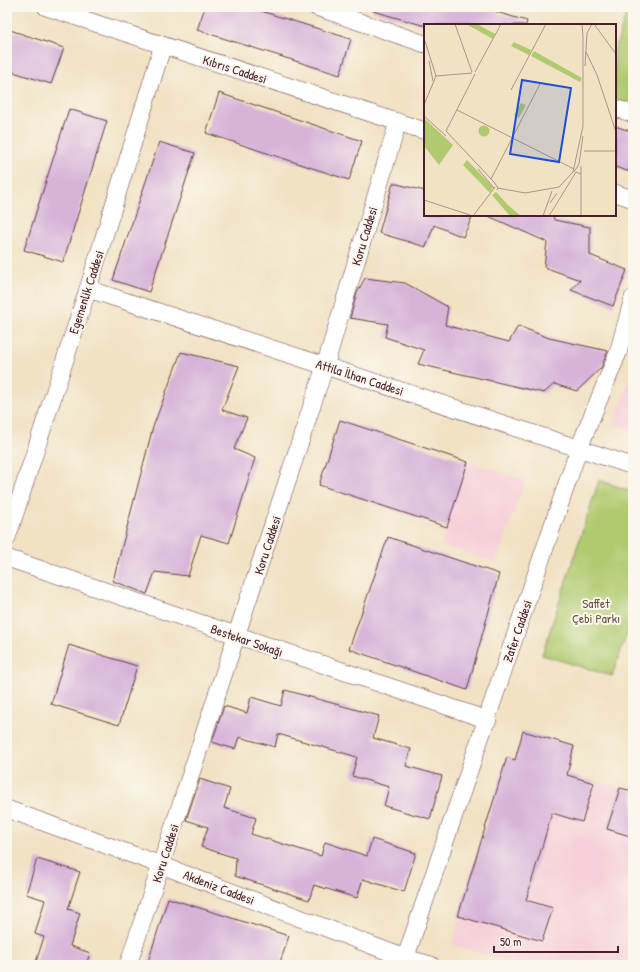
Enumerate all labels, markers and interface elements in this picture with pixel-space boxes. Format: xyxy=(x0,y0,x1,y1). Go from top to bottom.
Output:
inset map xyxy=(424,24,616,216)
street label: Kıbrıs Caddesi xyxy=(201,50,269,88)
street label: Koru Caddesi xyxy=(347,204,381,268)
street label: Egemenlik Caddesi xyxy=(64,248,108,336)
street label: Attila İlhan Caddesi xyxy=(314,354,406,400)
street label: Koru Caddesi xyxy=(249,513,285,577)
park label: Saffet Çebi Parkı xyxy=(572,594,620,627)
street label: Zafer Caddesi xyxy=(498,597,536,665)
street label: Bestekar Sokağı xyxy=(208,619,286,661)
street label: Koru Caddesi xyxy=(147,821,183,885)
street label: Akdeniz Caddesi xyxy=(181,865,257,909)
scale bar xyxy=(494,928,618,954)
text: 50 m xyxy=(500,933,521,950)

